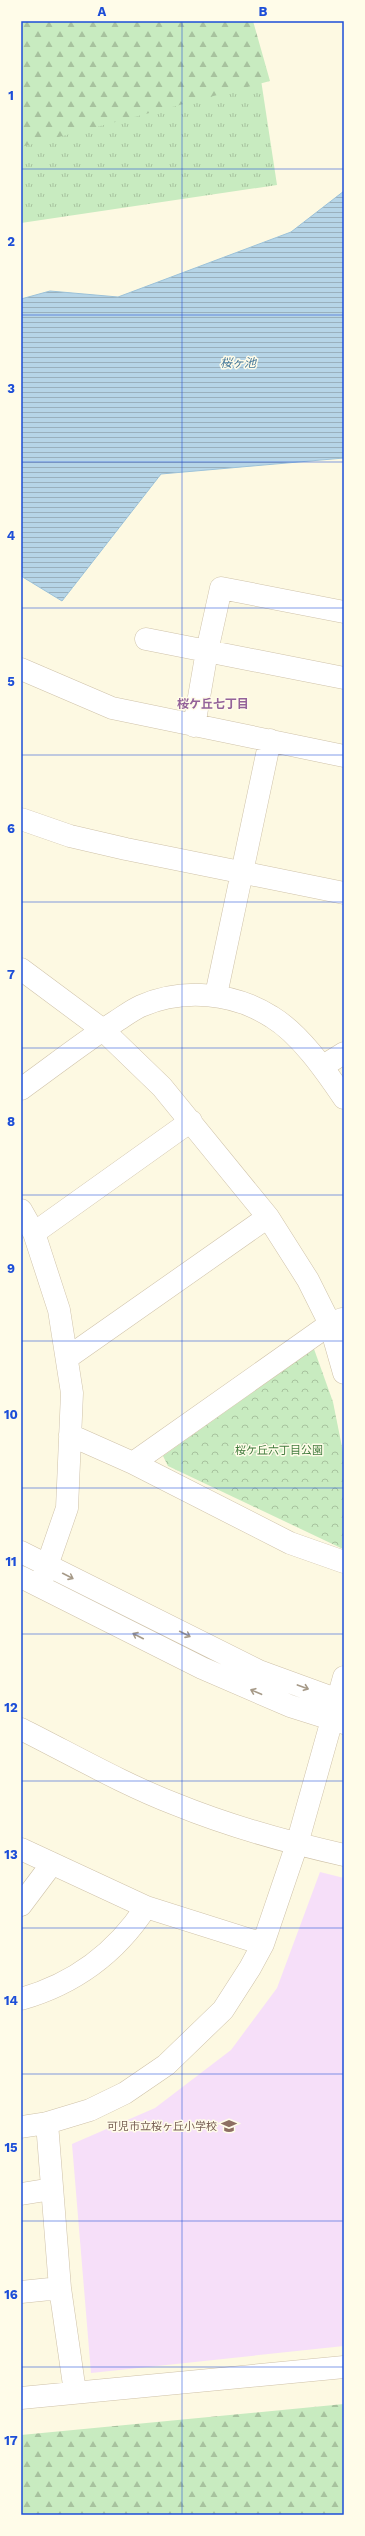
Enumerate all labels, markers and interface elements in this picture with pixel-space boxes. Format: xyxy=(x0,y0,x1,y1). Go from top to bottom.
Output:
text: A xyxy=(98,4,107,19)
text: B xyxy=(259,4,268,19)
text: 1 xyxy=(8,88,14,103)
text: 2 xyxy=(7,234,15,249)
water label: 桜ヶ池 xyxy=(220,356,257,370)
text: 3 xyxy=(7,381,15,396)
text: 4 xyxy=(7,528,16,543)
text: 5 xyxy=(7,674,15,689)
district label: 桜ケ丘七丁目 xyxy=(177,697,249,711)
text: 6 xyxy=(7,821,15,836)
text: 7 xyxy=(7,967,15,982)
text: 8 xyxy=(7,1114,15,1129)
text: 9 xyxy=(7,1261,15,1276)
text: 10 xyxy=(4,1407,18,1422)
park label: 桜ケ丘六丁目公園 xyxy=(235,1444,323,1457)
text: 11 xyxy=(5,1554,17,1569)
one-way arrow xyxy=(62,1573,74,1580)
one-way arrow xyxy=(178,1631,190,1638)
one-way arrow xyxy=(133,1632,145,1639)
one-way arrow xyxy=(297,1684,309,1692)
one-way arrow xyxy=(250,1687,262,1695)
text: 12 xyxy=(4,1700,18,1715)
text: 13 xyxy=(4,1847,18,1862)
text: 14 xyxy=(4,1993,19,2008)
school or university icon: 可児市立桜ヶ丘小学校 xyxy=(220,2117,238,2135)
place label: 可児市立桜ヶ丘小学校 xyxy=(107,2120,217,2133)
text: 15 xyxy=(4,2140,18,2155)
text: 16 xyxy=(4,2287,18,2302)
text: 17 xyxy=(4,2433,18,2448)

